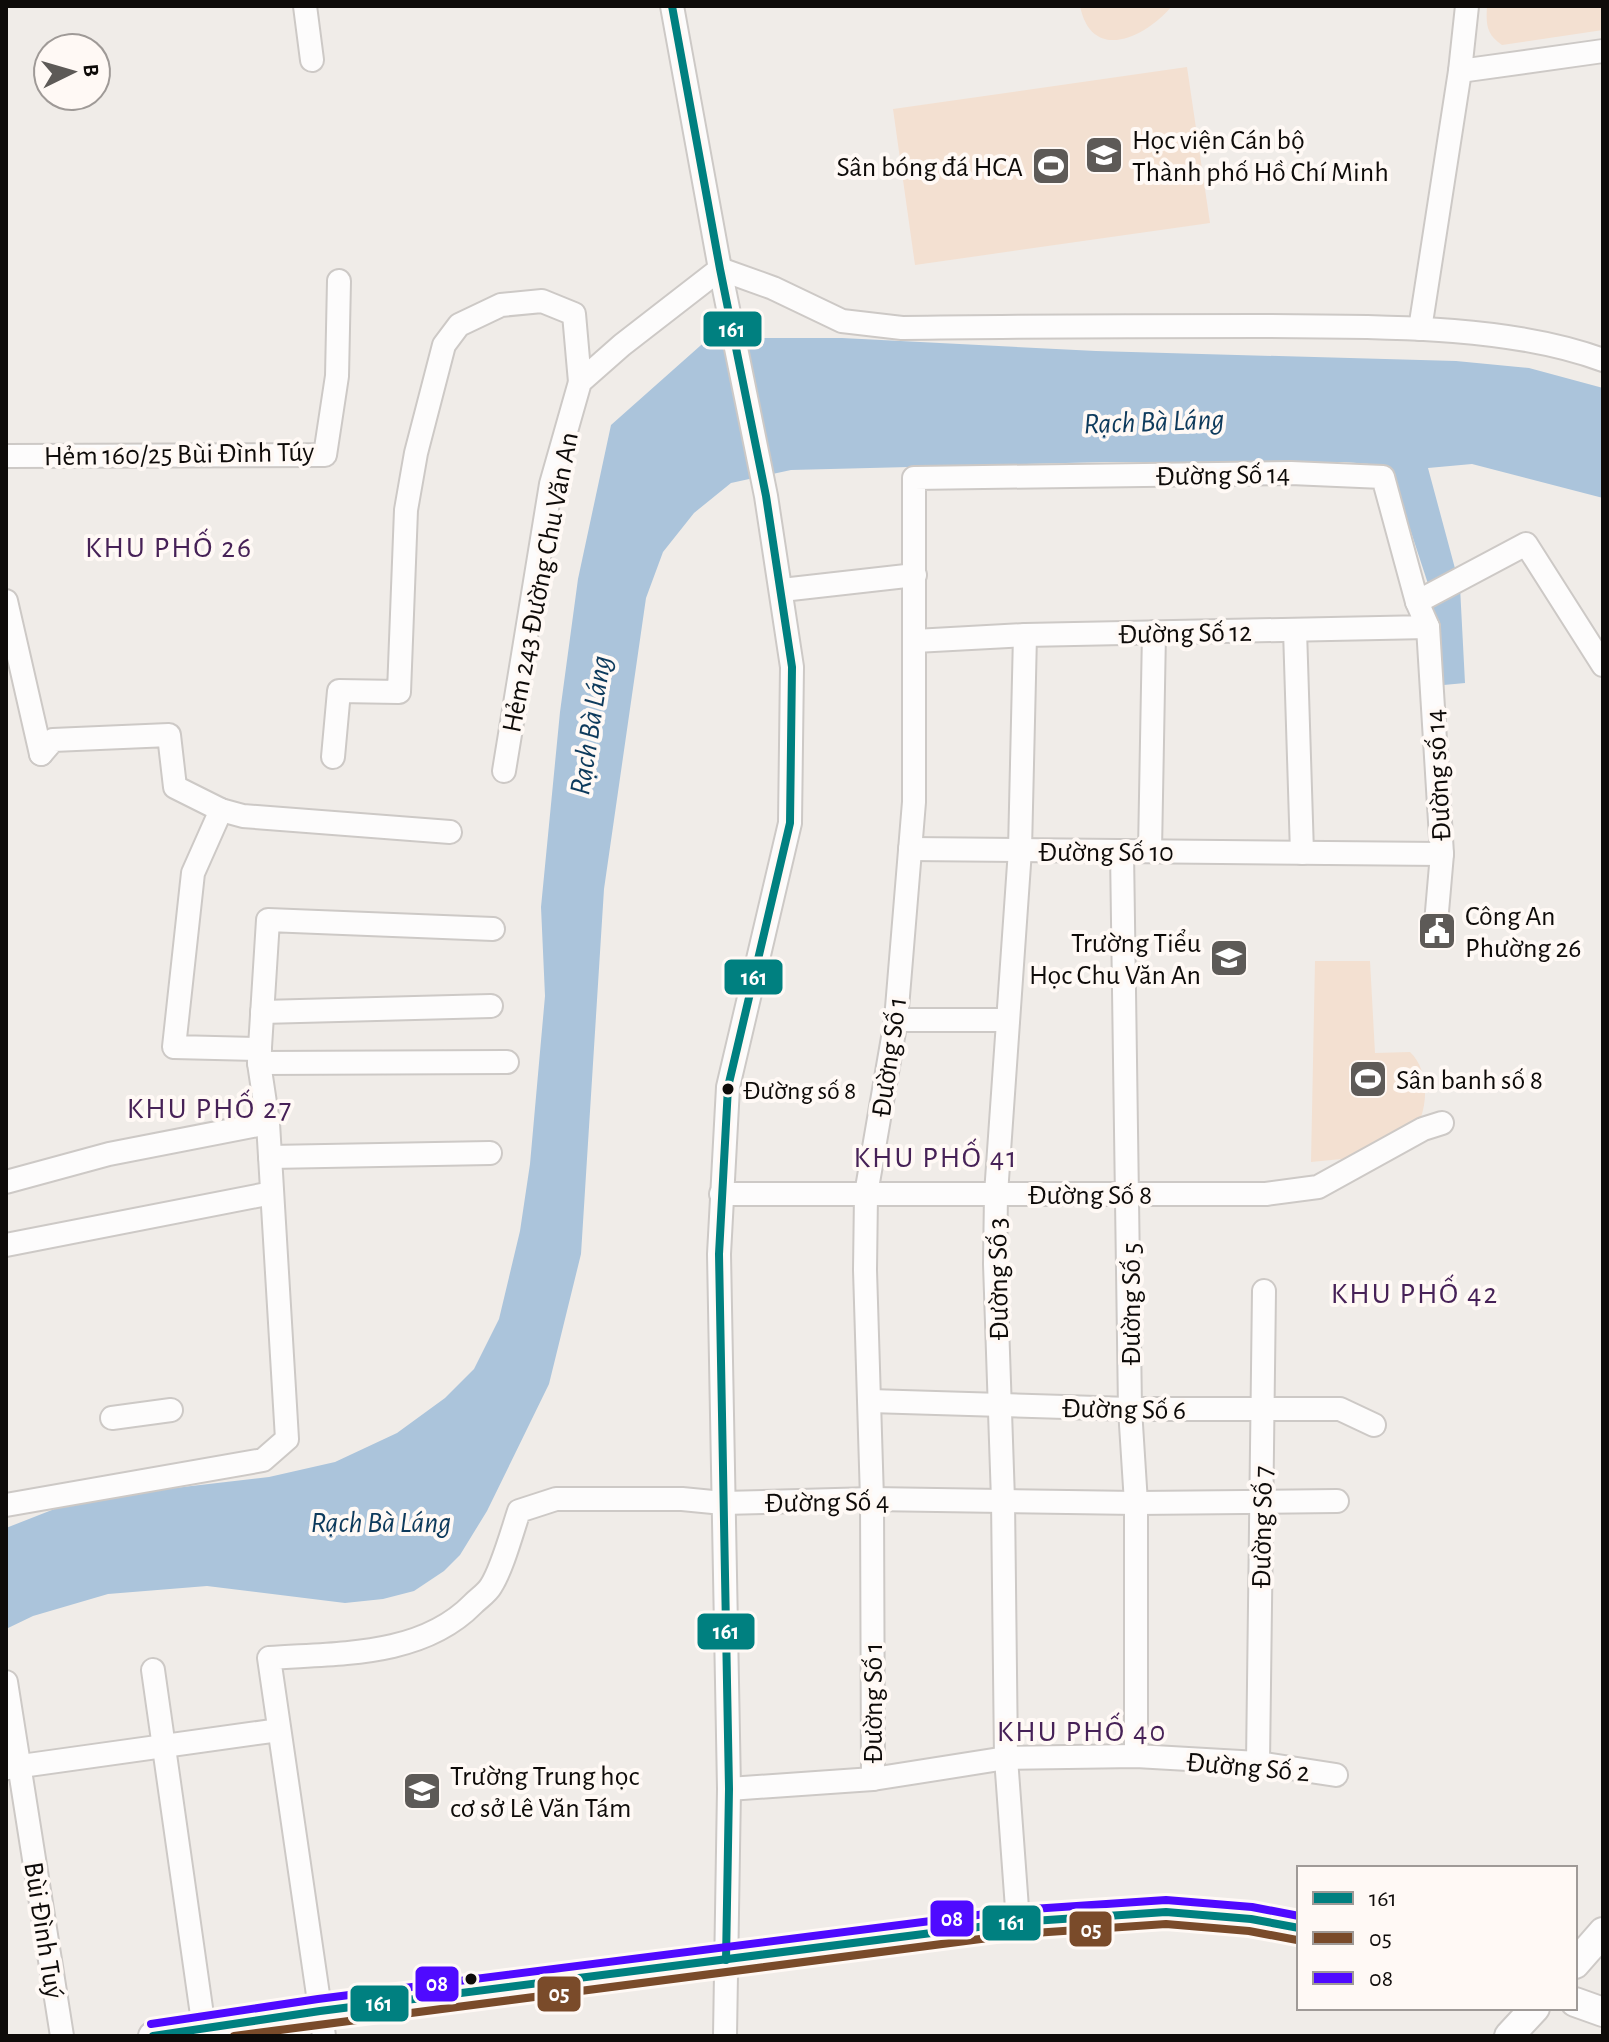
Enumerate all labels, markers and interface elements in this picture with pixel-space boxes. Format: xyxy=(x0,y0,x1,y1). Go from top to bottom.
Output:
north arrow xyxy=(32,32,112,112)
text: B xyxy=(79,63,102,78)
place label: Học viện Cán bộ Thành phố Hồ Chí Minh xyxy=(1132,127,1389,187)
school or university icon: Học viện Cán bộ Thành phố Hồ Chí Minh xyxy=(1083,134,1125,176)
sports icon: Sân bóng đá HCA xyxy=(1030,145,1072,187)
place label: Sân bóng đá HCA xyxy=(837,154,1023,182)
line badge: 161 xyxy=(702,310,763,348)
text: 161 xyxy=(719,319,745,341)
water label: Rạch Bà Láng xyxy=(1083,405,1225,439)
street label: Hẻm 243 Đường Chu Văn An xyxy=(498,430,584,735)
street label: Hẻm 160/25 Bùi Đình Túy xyxy=(44,439,315,471)
street label: Đường Số 14 xyxy=(1156,461,1290,491)
district label: KHU PHỐ 26 xyxy=(85,528,253,563)
street label: Đường Số 12 xyxy=(1118,619,1252,649)
water label: Rạch Bà Láng xyxy=(565,653,617,797)
street label: Đường số 14 xyxy=(1422,708,1456,842)
street label: Đường Số 10 xyxy=(1038,839,1174,867)
place label: Công An Phường 26 xyxy=(1465,903,1581,963)
public building icon: Công An Phường 26 xyxy=(1416,910,1458,952)
place label: Trường Tiểu Học Chu Văn An xyxy=(1029,929,1201,990)
school or university icon: Trường Tiểu Học Chu Văn An xyxy=(1208,937,1250,979)
line badge: 161 xyxy=(723,958,784,996)
text: 161 xyxy=(741,967,767,989)
street label: Đường Số 1 xyxy=(868,996,912,1119)
sports icon: Sân banh số 8 xyxy=(1347,1058,1389,1100)
place label: Sân banh số 8 xyxy=(1396,1067,1543,1095)
place label: Đường số 8 xyxy=(743,1078,856,1104)
marker: Đường số 8 xyxy=(720,1081,736,1097)
district label: KHU PHỐ 27 xyxy=(127,1089,293,1124)
district label: KHU PHỐ 41 xyxy=(853,1138,1019,1173)
street label: Đường Số 8 xyxy=(1028,1182,1152,1210)
street label: Đường Số 3 xyxy=(984,1217,1014,1341)
street label: Đường Số 5 xyxy=(1118,1243,1146,1365)
district label: KHU PHỐ 42 xyxy=(1331,1274,1499,1309)
street label: Đường Số 6 xyxy=(1062,1395,1186,1425)
street label: Đường Số 7 xyxy=(1248,1465,1278,1589)
street label: Đường Số 4 xyxy=(764,1488,890,1518)
water label: Rạch Bà Láng xyxy=(310,1508,452,1538)
line badge: 161 xyxy=(696,1612,756,1651)
text: 161 xyxy=(713,1621,739,1643)
street label: Đường Số 1 xyxy=(860,1643,888,1763)
district label: KHU PHỐ 40 xyxy=(997,1712,1167,1747)
street label: Đường Số 2 xyxy=(1185,1749,1311,1787)
place label: Trường Trung học cơ sở Lê Văn Tám xyxy=(450,1763,639,1823)
school or university icon: Trường Trung học cơ sở Lê Văn Tám xyxy=(401,1770,443,1812)
street label: Bùi Đình Tuý xyxy=(18,1860,68,2001)
legend xyxy=(1297,1866,1577,2010)
text: 161 xyxy=(1369,1887,1397,1911)
line badge: 08 xyxy=(929,1899,975,1938)
line badge: 161 xyxy=(981,1904,1042,1942)
text: 08 xyxy=(941,1908,963,1930)
line badge: 05 xyxy=(1068,1910,1113,1948)
text: 161 xyxy=(999,1912,1025,1934)
text: 05 xyxy=(1081,1919,1101,1941)
text: 05 xyxy=(1369,1927,1392,1951)
line badge: 08 xyxy=(414,1965,460,2003)
text: 08 xyxy=(1369,1967,1393,1991)
unlabelled marker xyxy=(463,1971,479,1987)
text: 08 xyxy=(426,1973,448,1995)
line badge: 05 xyxy=(536,1975,582,2013)
text: 05 xyxy=(549,1983,569,2005)
line badge: 161 xyxy=(349,1984,410,2023)
text: 161 xyxy=(366,1993,392,2015)

